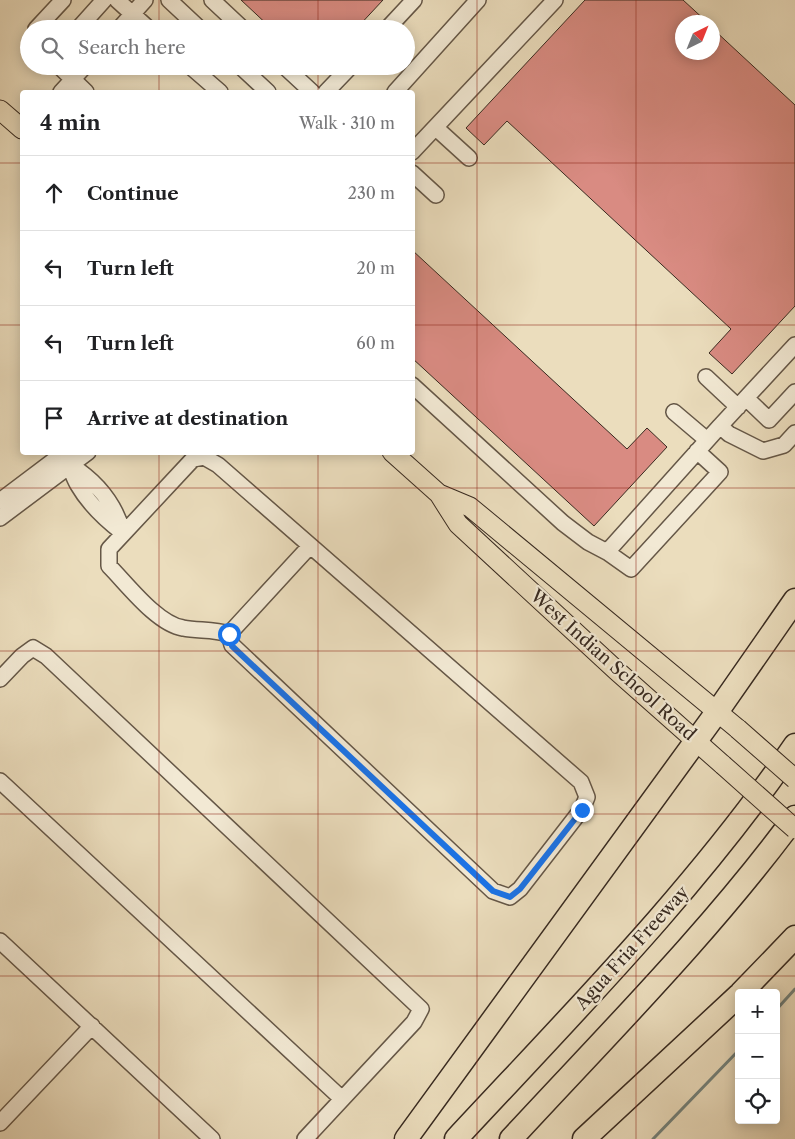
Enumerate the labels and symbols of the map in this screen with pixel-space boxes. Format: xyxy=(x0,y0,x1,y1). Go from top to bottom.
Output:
north arrow xyxy=(675,15,720,60)
street label: West Indian School Road xyxy=(525,584,700,745)
route start xyxy=(218,623,241,646)
route end xyxy=(571,799,594,822)
street label: Agua Fria Freeway xyxy=(570,881,694,1015)

